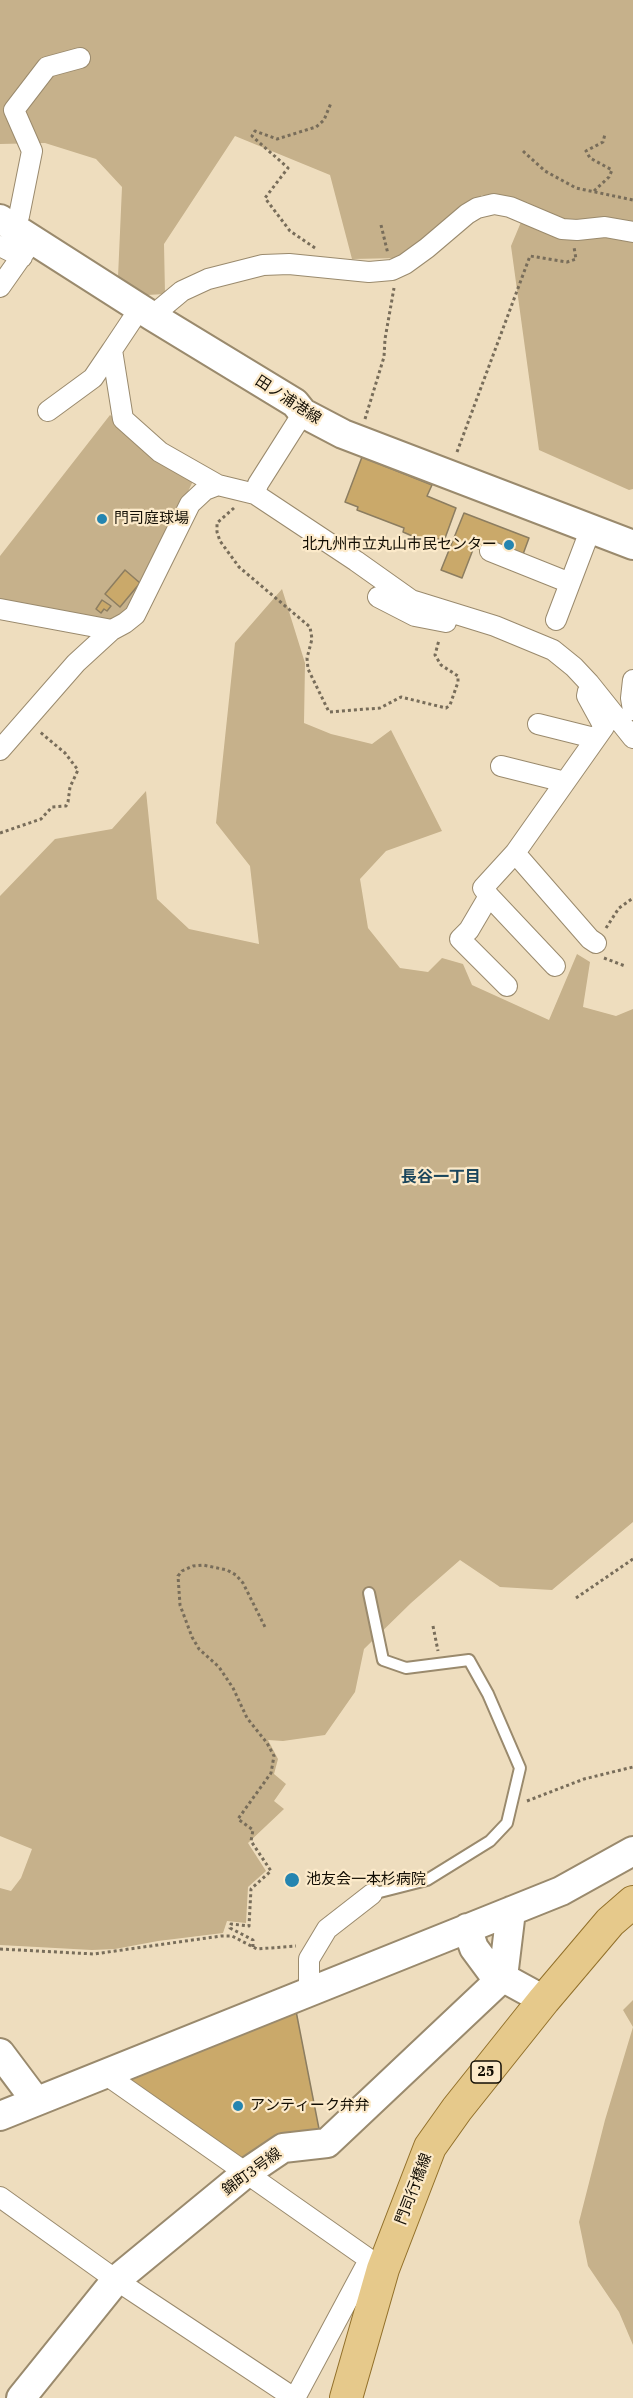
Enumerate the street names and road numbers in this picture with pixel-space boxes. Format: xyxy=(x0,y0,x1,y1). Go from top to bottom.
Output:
street label: 田ノ浦港線 xyxy=(252,372,324,428)
road number: 25 xyxy=(471,2061,501,2083)
street label: 錦町3号線 xyxy=(219,2144,285,2200)
street label: 門司行橋線 xyxy=(392,2151,436,2227)

